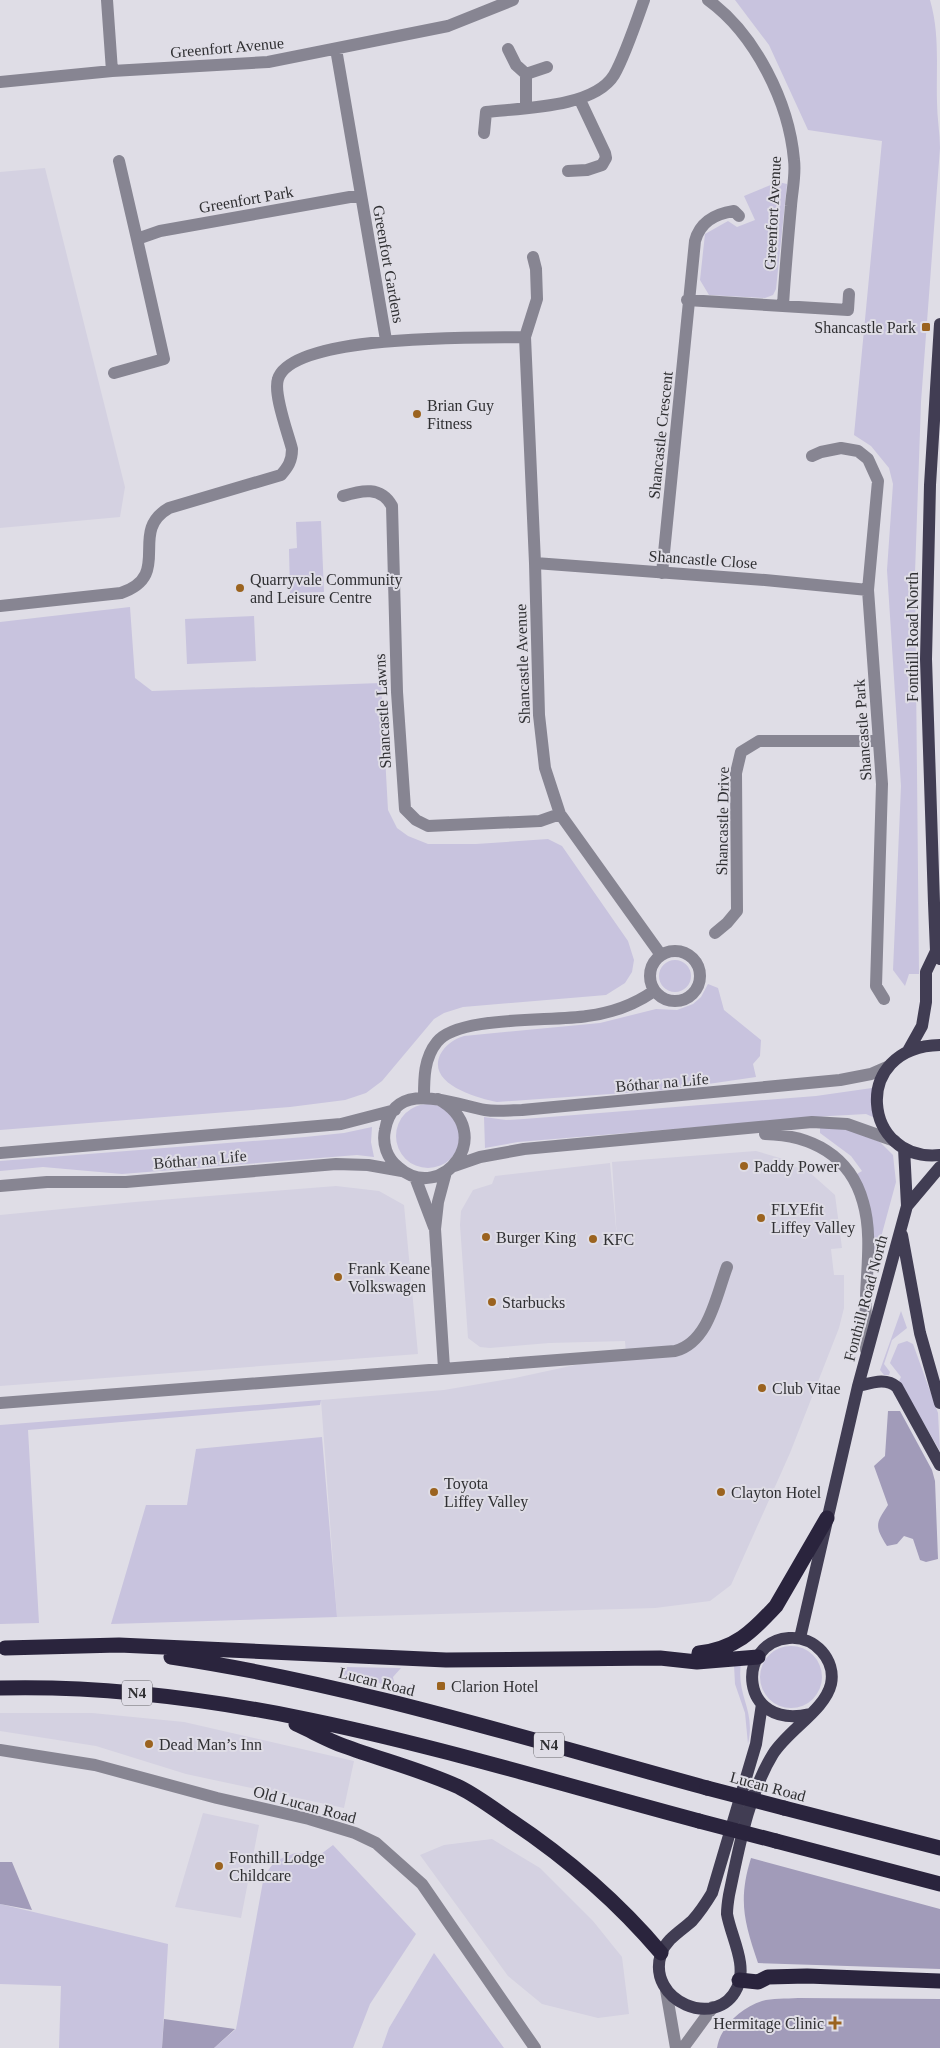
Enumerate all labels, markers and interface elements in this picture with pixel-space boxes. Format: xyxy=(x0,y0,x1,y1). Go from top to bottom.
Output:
street label: Greenfort Avenue xyxy=(170,34,285,61)
street label: Greenfort Avenue xyxy=(761,156,784,270)
street label: Greenfort Park xyxy=(198,183,295,216)
street label: Greenfort Gardens xyxy=(370,204,407,324)
place label: Shancastle Park xyxy=(814,319,916,336)
marker: Shancastle Park xyxy=(920,321,932,333)
street label: Shancastle Crescent xyxy=(645,370,676,500)
place label: Brian Guy Fitness xyxy=(427,397,494,432)
marker: Brian Guy Fitness xyxy=(411,408,423,420)
street label: Shancastle Close xyxy=(648,547,758,572)
place label: Quarryvale Community and Leisure Centre xyxy=(250,571,402,606)
street label: Fonthill Road North xyxy=(904,572,921,702)
marker: Quarryvale Community and Leisure Centre xyxy=(234,582,246,594)
street label: Shancastle Avenue xyxy=(512,604,533,724)
street label: Shancastle Lawns xyxy=(371,653,394,769)
street label: Shancastle Park xyxy=(850,679,875,781)
street label: Shancastle Drive xyxy=(713,766,732,876)
street label: Bóthar na Life xyxy=(615,1070,709,1095)
street label: Bóthar na Life xyxy=(153,1147,247,1172)
place label: Paddy Power xyxy=(754,1158,840,1176)
marker: Paddy Power xyxy=(738,1160,750,1172)
place label: FLYEfit Liffey Valley xyxy=(771,1201,855,1237)
marker: FLYEfit Liffey Valley xyxy=(755,1212,767,1224)
place label: Burger King xyxy=(496,1229,576,1247)
marker: Burger King xyxy=(480,1231,492,1243)
place label: KFC xyxy=(603,1231,634,1248)
marker: KFC xyxy=(587,1233,599,1245)
street label: Fonthill Road North xyxy=(840,1233,890,1363)
place label: Frank Keane Volkswagen xyxy=(348,1260,430,1296)
marker: Frank Keane Volkswagen xyxy=(332,1271,344,1283)
place label: Starbucks xyxy=(502,1294,565,1311)
marker: Starbucks xyxy=(486,1296,498,1308)
place label: Club Vitae xyxy=(772,1380,841,1397)
marker: Club Vitae xyxy=(756,1382,768,1394)
place label: Toyota Liffey Valley xyxy=(444,1475,528,1511)
place label: Clayton Hotel xyxy=(731,1484,822,1502)
marker: Toyota Liffey Valley xyxy=(428,1486,440,1498)
marker: Clayton Hotel xyxy=(715,1486,727,1498)
street label: Lucan Road xyxy=(337,1664,417,1699)
place label: Clarion Hotel xyxy=(451,1678,539,1695)
road number: N4 xyxy=(122,1680,152,1706)
marker: Clarion Hotel xyxy=(435,1680,447,1692)
road number: N4 xyxy=(534,1732,564,1758)
place label: Dead Man’s Inn xyxy=(159,1736,262,1753)
marker: Dead Man’s Inn xyxy=(143,1738,155,1750)
street label: Lucan Road xyxy=(728,1768,808,1805)
street label: Old Lucan Road xyxy=(252,1783,358,1826)
place label: Fonthill Lodge Childcare xyxy=(229,1849,325,1884)
marker: Fonthill Lodge Childcare xyxy=(213,1860,225,1872)
place label: Hermitage Clinic xyxy=(713,2015,824,2033)
marker: Hermitage Clinic xyxy=(828,2016,842,2030)

